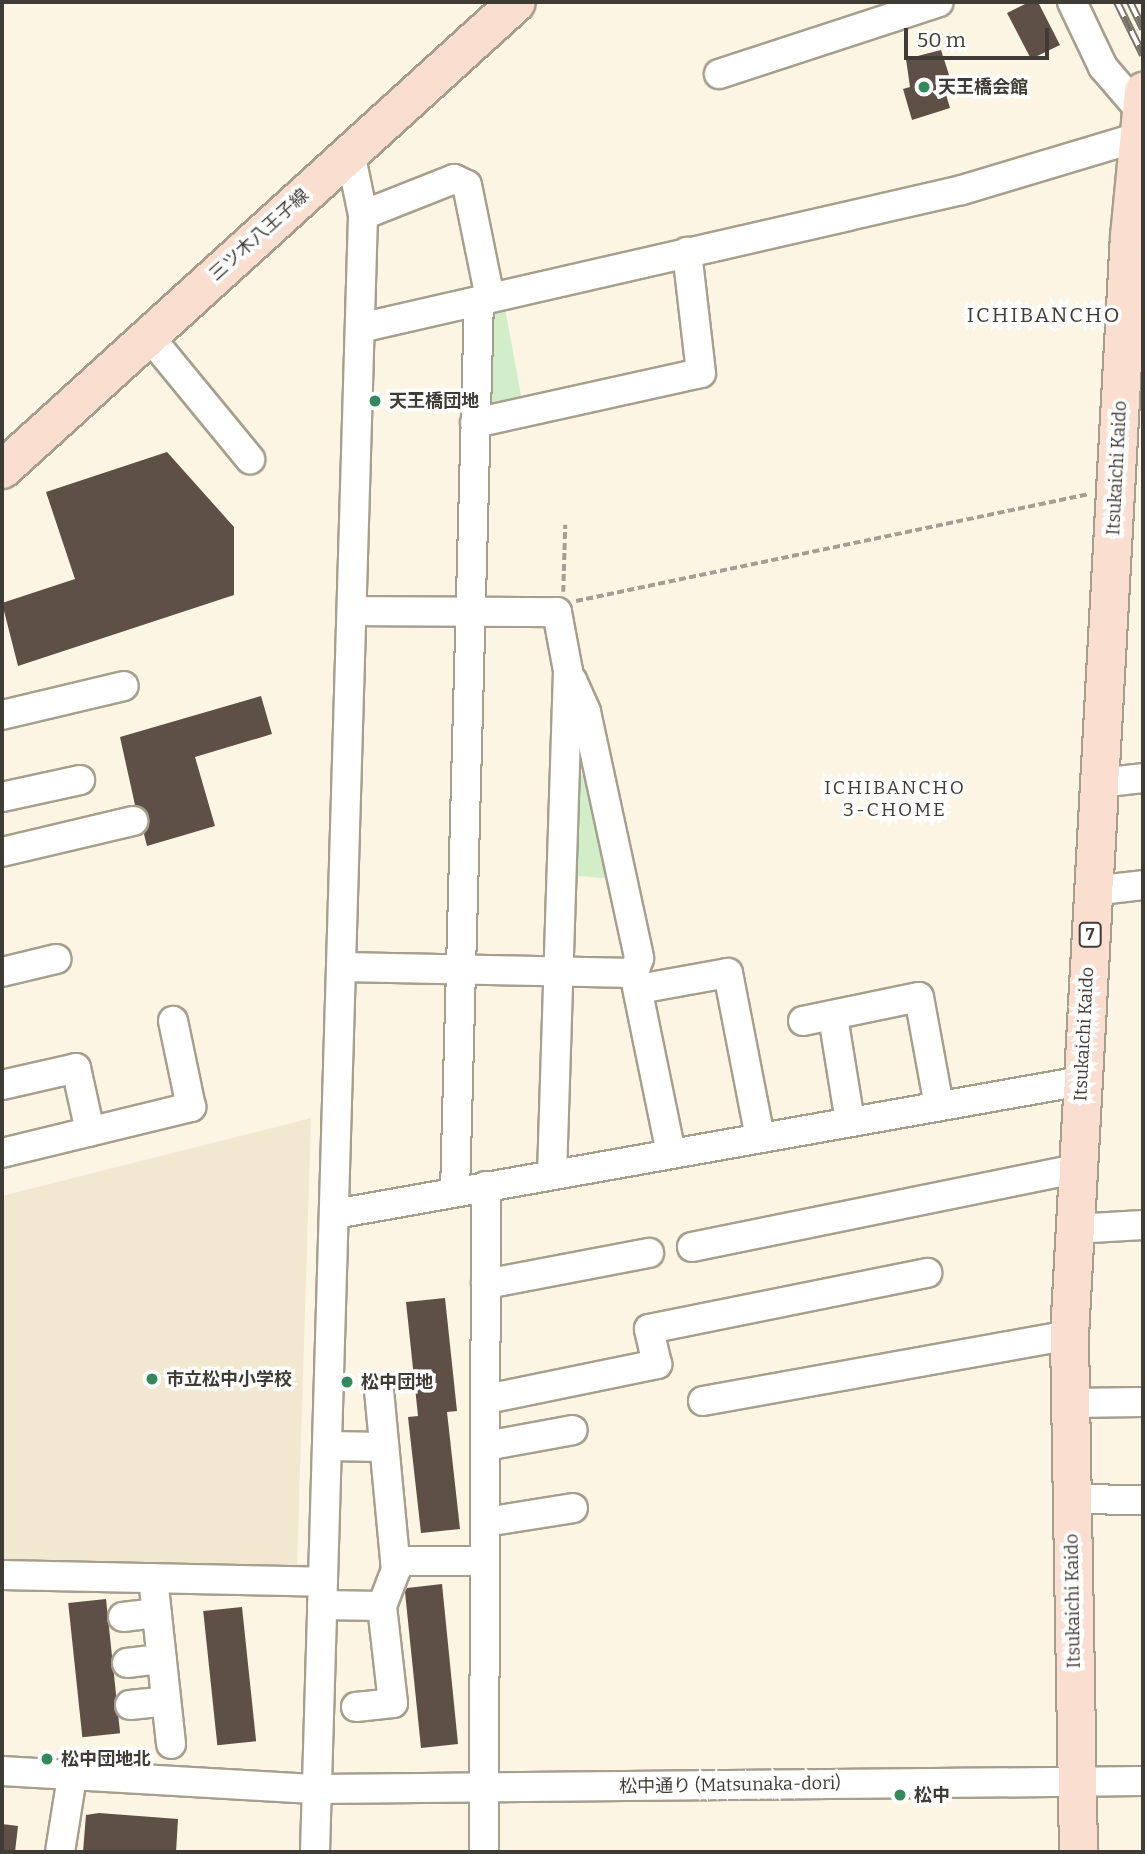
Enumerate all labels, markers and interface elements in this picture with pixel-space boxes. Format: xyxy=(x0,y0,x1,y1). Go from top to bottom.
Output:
scale bar xyxy=(907,14,1052,58)
text: 50 m xyxy=(917,27,966,53)
place label: 天王橋会館 xyxy=(938,76,1028,98)
marker: 天王橋会館 xyxy=(916,79,932,95)
street label: 三ツ木八王子線 xyxy=(205,185,313,285)
district label: ICHIBANCHO xyxy=(968,302,1120,328)
place label: 天王橋団地 xyxy=(389,390,479,412)
marker: 天王橋団地 xyxy=(367,393,383,409)
street label: Itsukaichi Kaido xyxy=(1103,400,1131,536)
district label: ICHIBANCHO 3-CHOME xyxy=(825,777,965,821)
road number: 7 xyxy=(1078,923,1102,948)
street label: Itsukaichi Kaido xyxy=(1070,966,1098,1102)
place label: 市立松中小学校 xyxy=(166,1368,292,1390)
marker: 市立松中小学校 xyxy=(144,1371,160,1387)
place label: 松中団地 xyxy=(361,1371,433,1393)
marker: 松中団地 xyxy=(339,1374,355,1390)
street label: Itsukaichi Kaido xyxy=(1061,1534,1085,1668)
place label: 松中団地北 xyxy=(61,1748,151,1770)
marker: 松中団地北 xyxy=(39,1751,55,1767)
street label: 松中通り (Matsunaka-dori) xyxy=(619,1772,841,1798)
place label: 松中 xyxy=(914,1784,950,1806)
marker: 松中 xyxy=(892,1787,908,1803)

